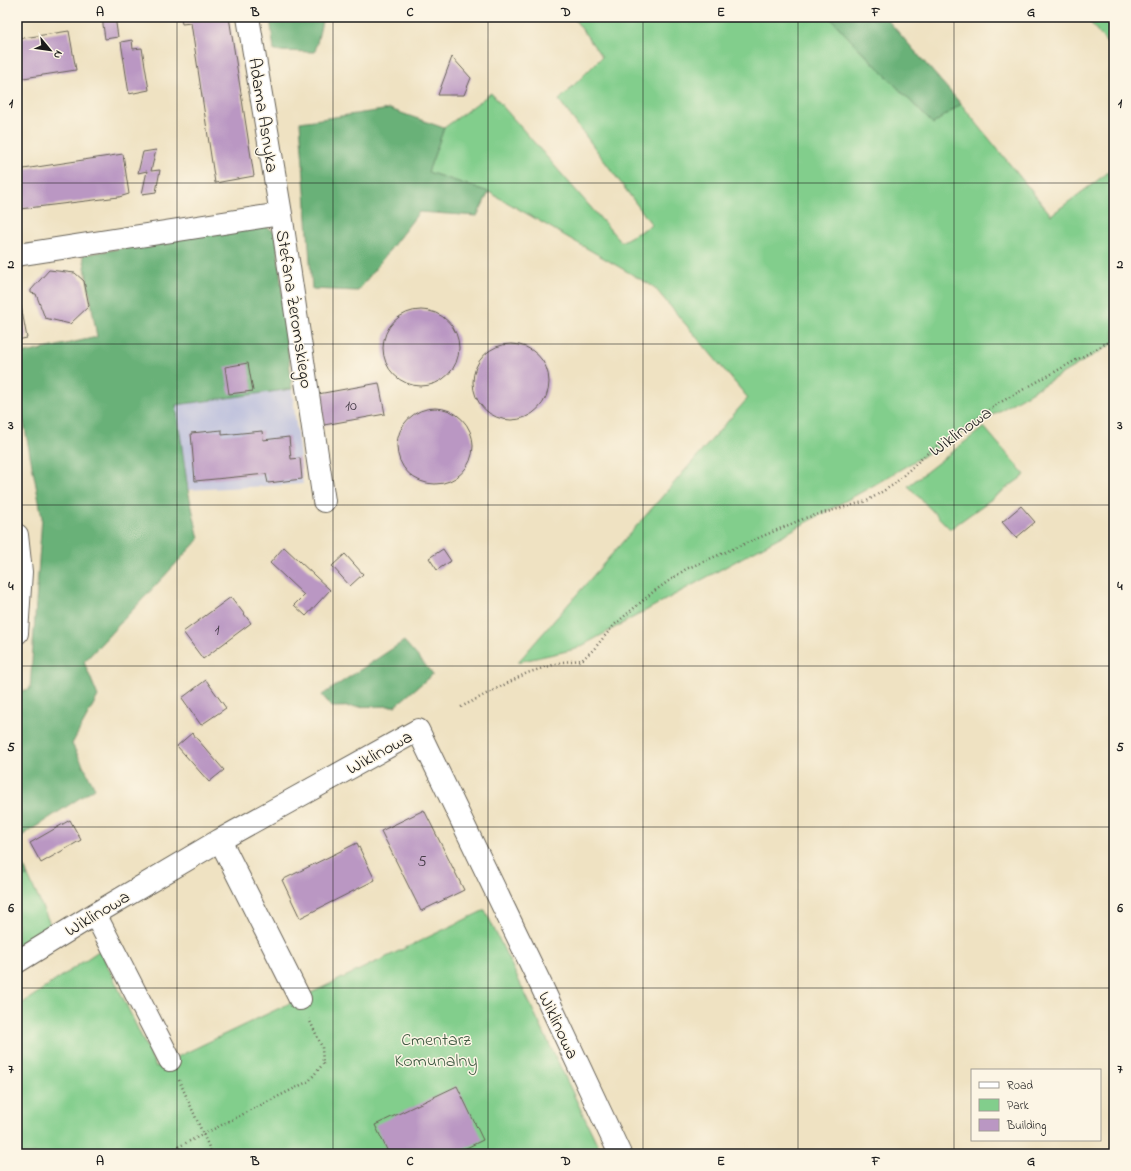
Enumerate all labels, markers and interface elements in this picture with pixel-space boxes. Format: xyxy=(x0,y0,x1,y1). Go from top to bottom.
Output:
text: A xyxy=(96,3,104,22)
text: B xyxy=(250,3,260,22)
text: C xyxy=(406,3,414,22)
text: D xyxy=(560,3,571,22)
text: E xyxy=(717,3,725,22)
text: F xyxy=(871,3,881,22)
text: G xyxy=(1027,3,1035,22)
north arrow xyxy=(30,30,70,70)
text: N xyxy=(49,47,67,61)
street label: Adama Asnyka xyxy=(240,56,284,175)
text: 1 xyxy=(9,94,14,113)
text: 1 xyxy=(1118,94,1123,113)
street label: Stefana Żeromskiego xyxy=(267,228,318,390)
text: 2 xyxy=(7,255,15,274)
text: 2 xyxy=(1116,255,1124,274)
house number: 10 xyxy=(345,394,357,418)
street label: Wiklinowa xyxy=(924,401,998,464)
text: 3 xyxy=(7,416,14,435)
text: 3 xyxy=(1116,416,1123,435)
text: 4 xyxy=(7,577,14,596)
text: 4 xyxy=(1116,577,1123,596)
house number: 1 xyxy=(214,618,220,642)
street label: Wiklinowa xyxy=(342,725,418,783)
text: 5 xyxy=(7,738,15,757)
text: 5 xyxy=(1116,738,1124,757)
house number: 5 xyxy=(417,850,427,874)
street label: Wiklinowa xyxy=(60,885,136,944)
text: 6 xyxy=(7,899,14,918)
text: 6 xyxy=(1116,899,1123,918)
street label: Wiklinowa xyxy=(530,988,584,1064)
park label: Cmentarz Komunalny xyxy=(395,1028,477,1075)
text: 7 xyxy=(8,1060,14,1079)
text: 7 xyxy=(1117,1060,1123,1079)
legend xyxy=(971,1069,1101,1141)
text: Road xyxy=(1007,1077,1033,1095)
text: Park xyxy=(1007,1097,1029,1115)
text: Building xyxy=(1006,1117,1046,1136)
text: A xyxy=(96,1152,104,1171)
text: B xyxy=(250,1152,260,1171)
text: C xyxy=(406,1152,414,1171)
text: D xyxy=(560,1152,571,1171)
text: E xyxy=(717,1152,725,1171)
text: F xyxy=(871,1152,881,1171)
text: G xyxy=(1027,1152,1035,1171)

